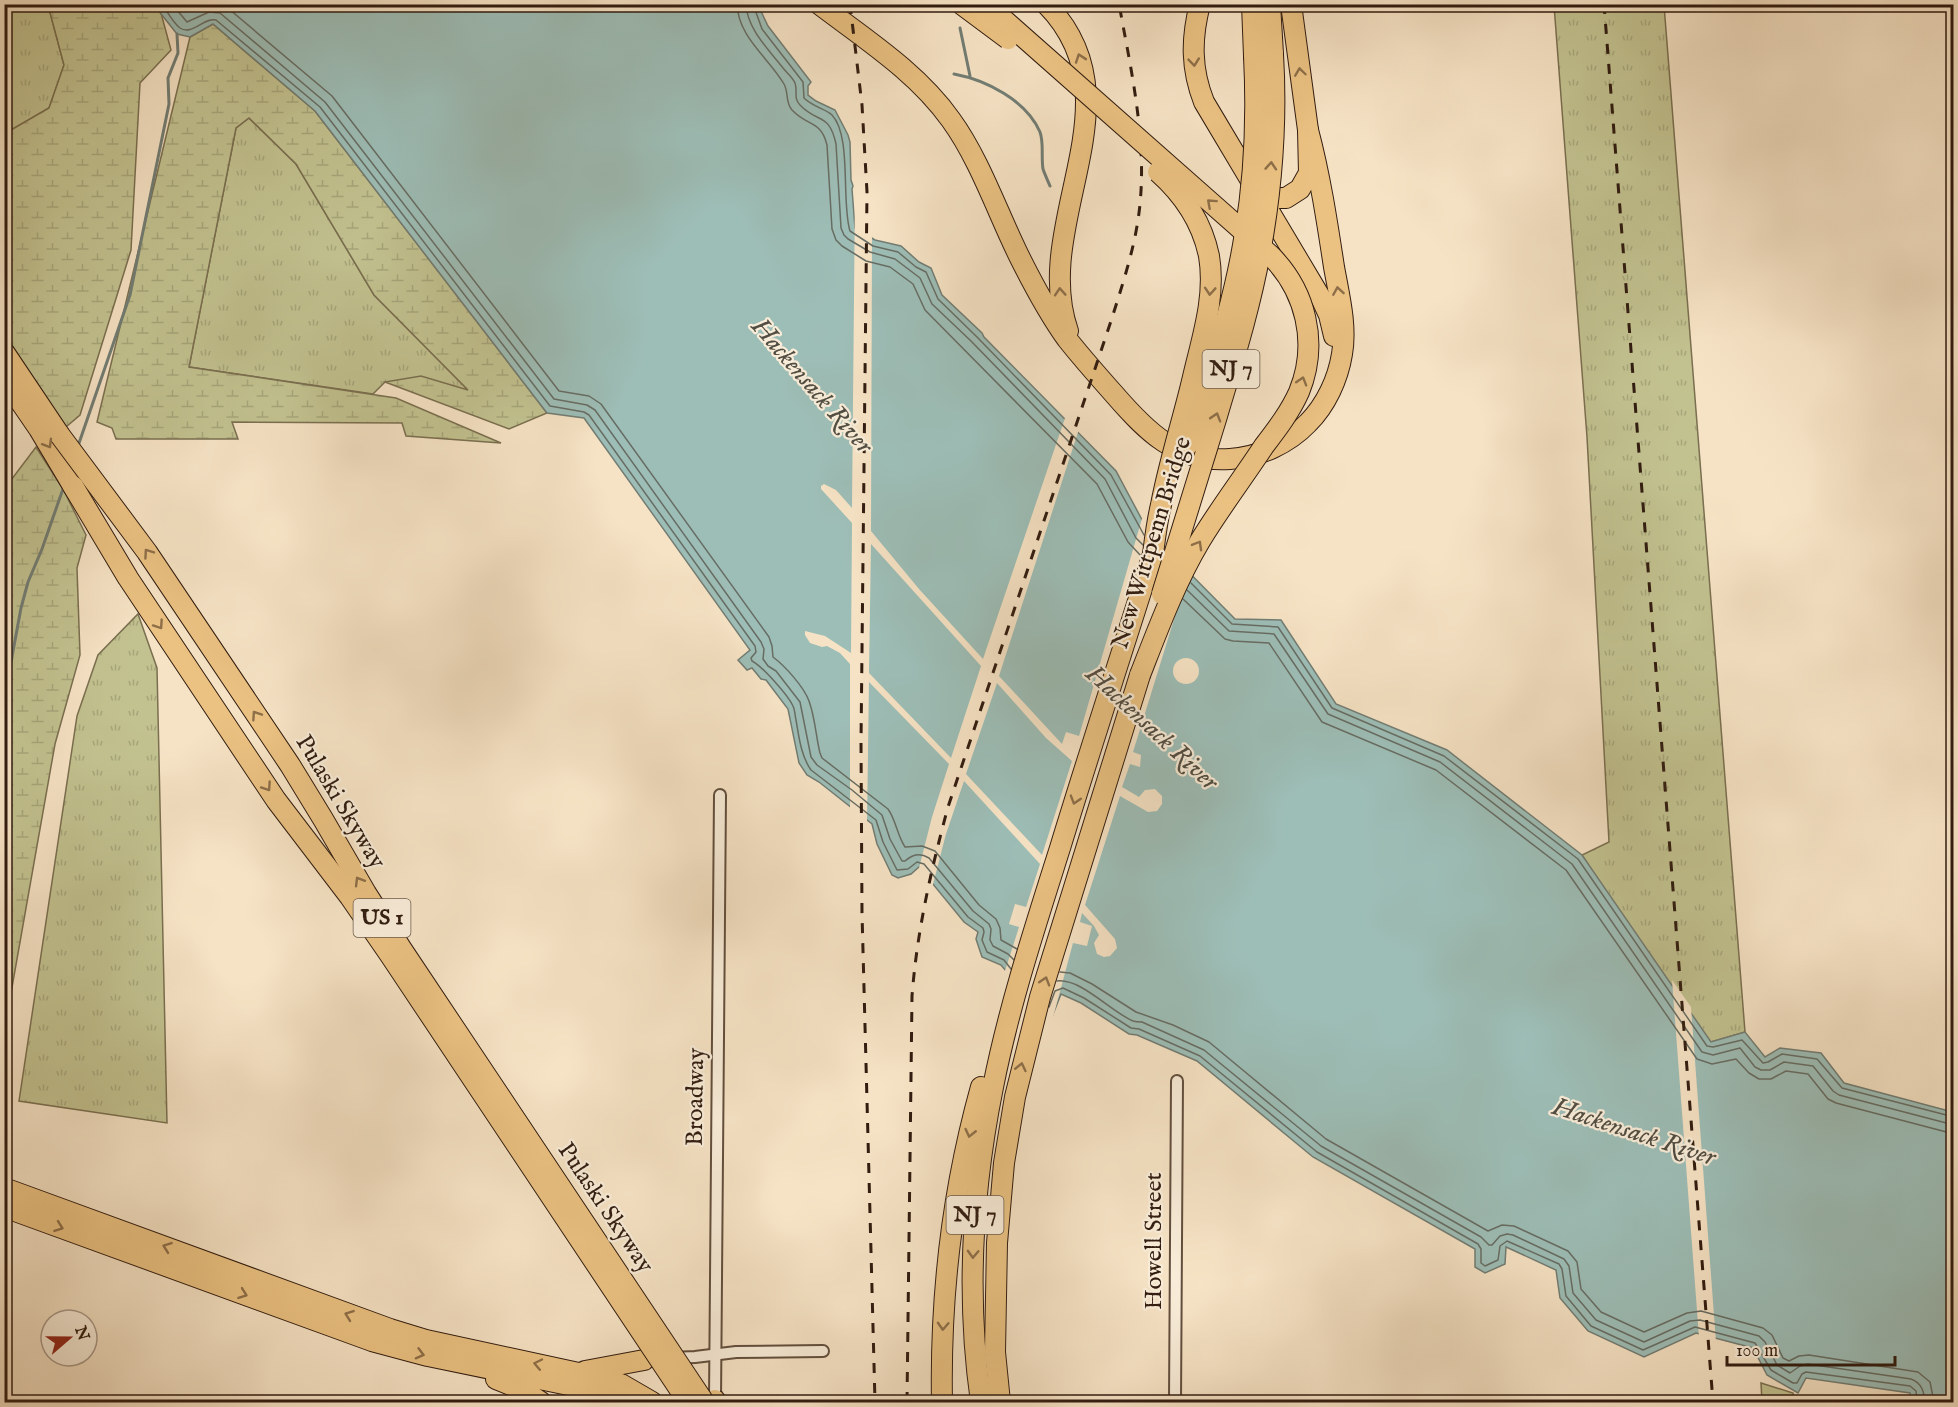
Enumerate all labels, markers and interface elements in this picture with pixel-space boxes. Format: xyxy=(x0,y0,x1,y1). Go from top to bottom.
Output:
one-way arrow xyxy=(1074,53,1087,64)
one-way arrow xyxy=(1187,58,1199,67)
one-way arrow xyxy=(1295,67,1307,77)
one-way arrow xyxy=(1264,161,1277,170)
one-way arrow xyxy=(1207,199,1218,210)
one-way arrow xyxy=(1204,286,1217,296)
one-way arrow xyxy=(1333,286,1345,296)
one-way arrow xyxy=(1054,287,1067,296)
water label: Hackensack River xyxy=(743,310,881,462)
road number: NJ 7 xyxy=(1202,350,1260,388)
one-way arrow xyxy=(1295,376,1307,387)
one-way arrow xyxy=(1209,412,1221,423)
street label: New Wittpenn Bridge xyxy=(1105,433,1199,653)
one-way arrow xyxy=(41,438,52,448)
one-way arrow xyxy=(1191,541,1202,551)
one-way arrow xyxy=(144,549,155,560)
one-way arrow xyxy=(152,618,163,629)
water label: Hackensack River xyxy=(1078,657,1226,799)
one-way arrow xyxy=(253,711,264,722)
street label: Pulaski Skyway xyxy=(288,729,392,875)
one-way arrow xyxy=(260,781,271,792)
one-way arrow xyxy=(1070,794,1082,805)
one-way arrow xyxy=(354,877,366,887)
road number: US 1 xyxy=(354,899,410,937)
one-way arrow xyxy=(1038,976,1050,987)
street label: Broadway xyxy=(680,1047,712,1146)
one-way arrow xyxy=(1014,1063,1027,1073)
water label: Hackensack River xyxy=(1547,1090,1721,1174)
one-way arrow xyxy=(964,1128,977,1138)
street label: Pulaski Skyway xyxy=(550,1137,660,1279)
street label: Howell Street xyxy=(1139,1172,1170,1310)
road number: NJ 7 xyxy=(946,1196,1004,1234)
one-way arrow xyxy=(54,1220,64,1233)
one-way arrow xyxy=(162,1242,172,1255)
one-way arrow xyxy=(967,1250,980,1259)
one-way arrow xyxy=(237,1287,248,1300)
north arrow xyxy=(39,1308,99,1368)
one-way arrow xyxy=(344,1310,355,1323)
one-way arrow xyxy=(936,1321,949,1330)
text: N xyxy=(69,1323,93,1344)
scale bar xyxy=(1727,1329,1895,1367)
text: 100 m xyxy=(1736,1340,1778,1363)
one-way arrow xyxy=(414,1347,425,1359)
one-way arrow xyxy=(533,1358,543,1371)

